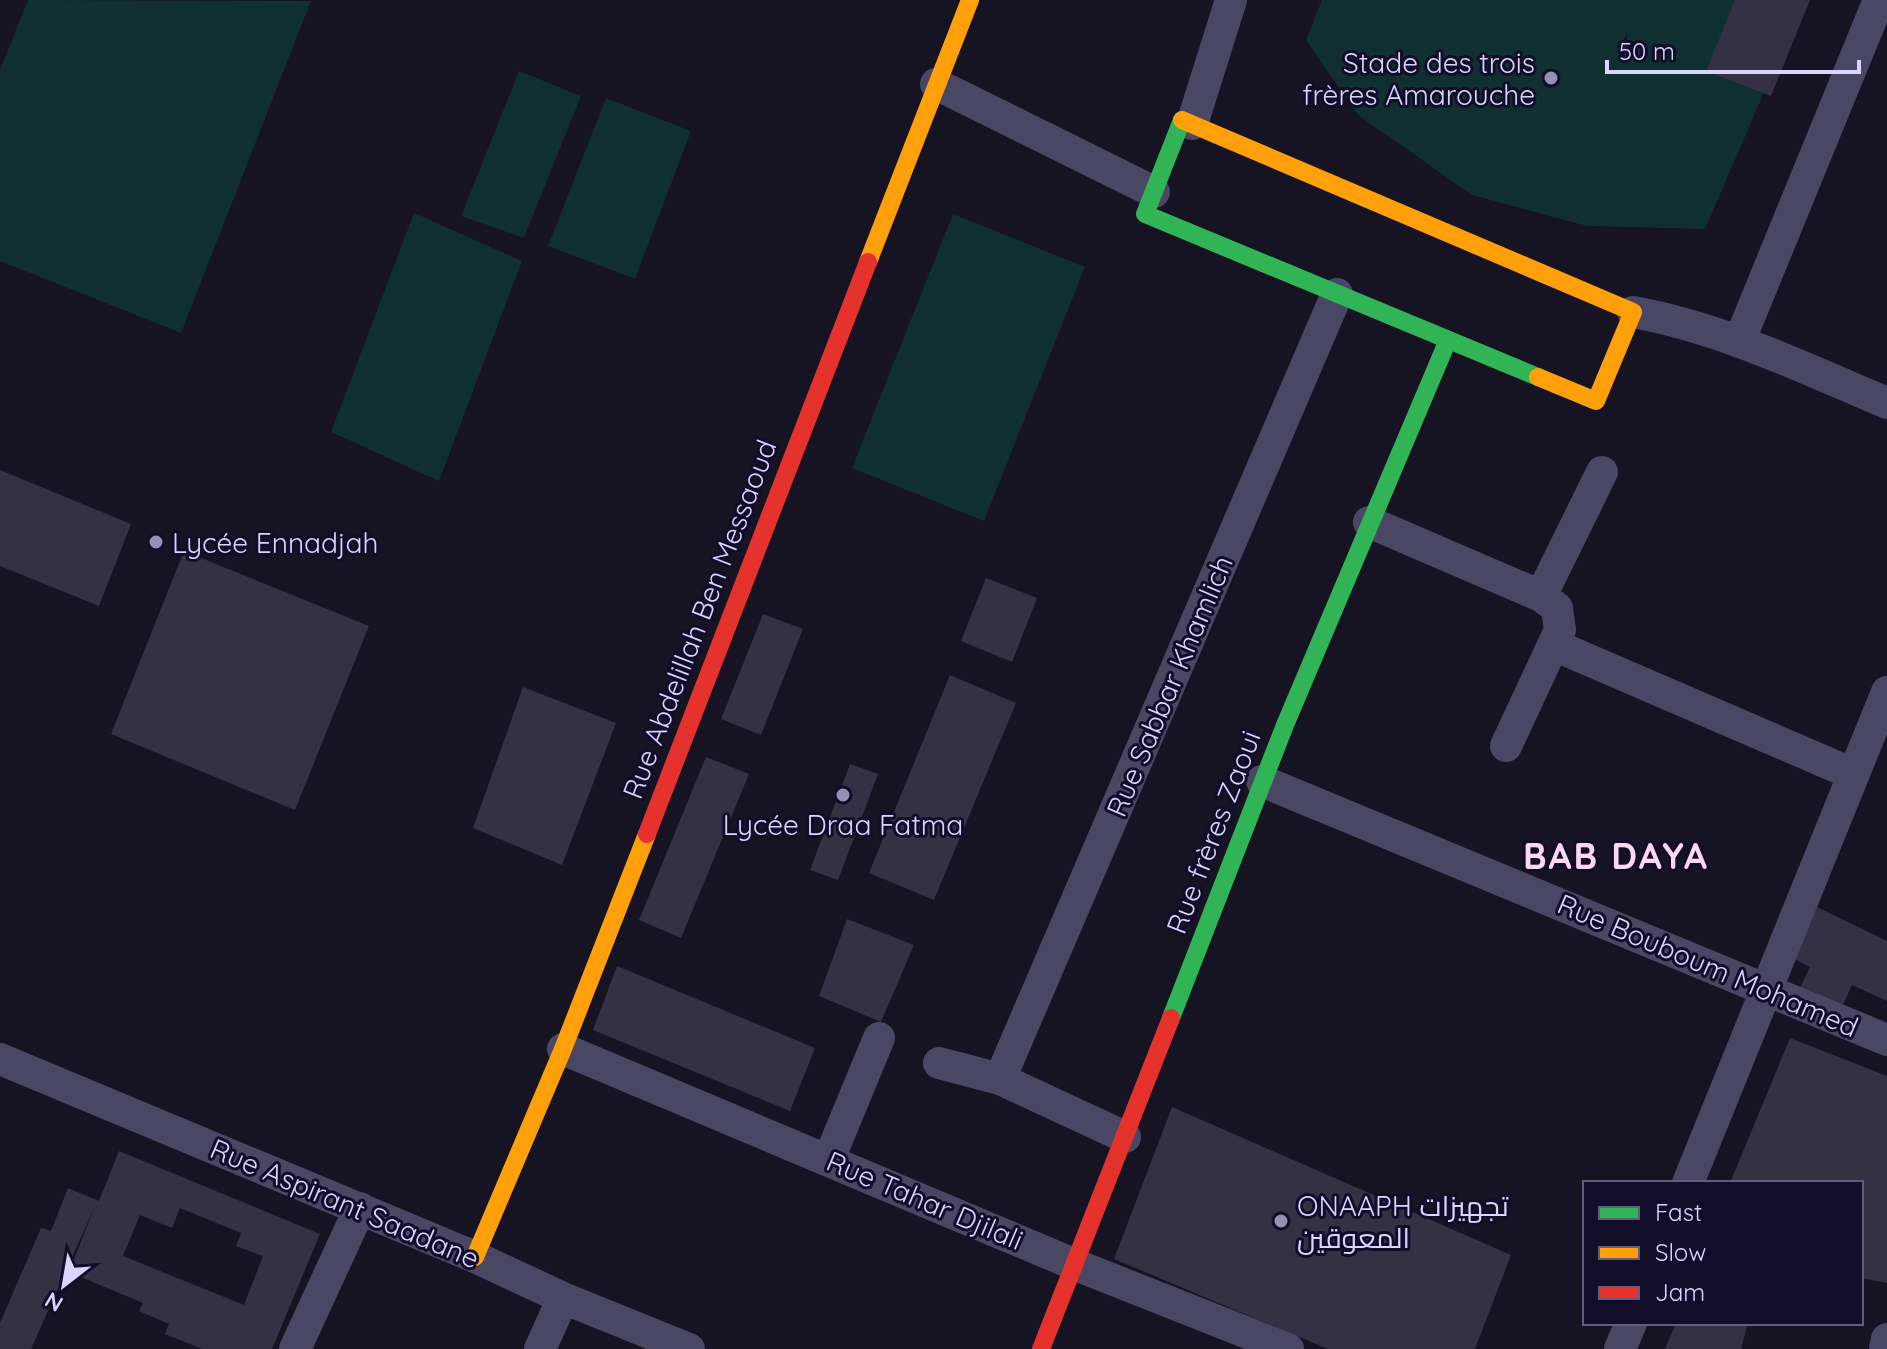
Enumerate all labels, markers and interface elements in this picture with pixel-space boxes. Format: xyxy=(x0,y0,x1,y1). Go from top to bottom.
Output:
scale bar xyxy=(1607,24,1859,74)
text: 50 m xyxy=(1619,36,1675,66)
place label: Stade des trois frères Amarouche xyxy=(1302,45,1535,112)
marker: Stade des trois frères Amarouche xyxy=(1542,69,1560,87)
street label: Rue Abdelillah Ben Messaoud xyxy=(614,435,784,803)
place label: Lycée Ennadjah xyxy=(172,525,378,560)
marker: Lycée Ennadjah xyxy=(147,533,165,551)
street label: Rue Sabbar Khamlich xyxy=(1098,550,1240,822)
street label: Rue frères Zaoui xyxy=(1158,726,1268,938)
marker: Lycée Draa Fatma xyxy=(834,786,852,804)
place label: Lycée Draa Fatma xyxy=(723,807,963,842)
district label: BAB DAYA xyxy=(1523,833,1709,878)
street label: Rue Bouboum Mohamed xyxy=(1552,886,1864,1044)
street label: Rue Aspirant Saadane xyxy=(205,1130,485,1276)
street label: Rue Tahar Djilali xyxy=(822,1143,1028,1257)
legend xyxy=(1583,1181,1863,1325)
place label: ONAAPH تجهيزات المعوقين xyxy=(1297,1188,1509,1255)
text: Fast xyxy=(1655,1197,1702,1227)
marker: ONAAPH تجهيزات المعوقين xyxy=(1272,1212,1290,1230)
text: Slow xyxy=(1655,1237,1706,1267)
north arrow xyxy=(24,1245,104,1325)
text: Jam xyxy=(1655,1277,1705,1307)
text: N xyxy=(40,1286,68,1318)

